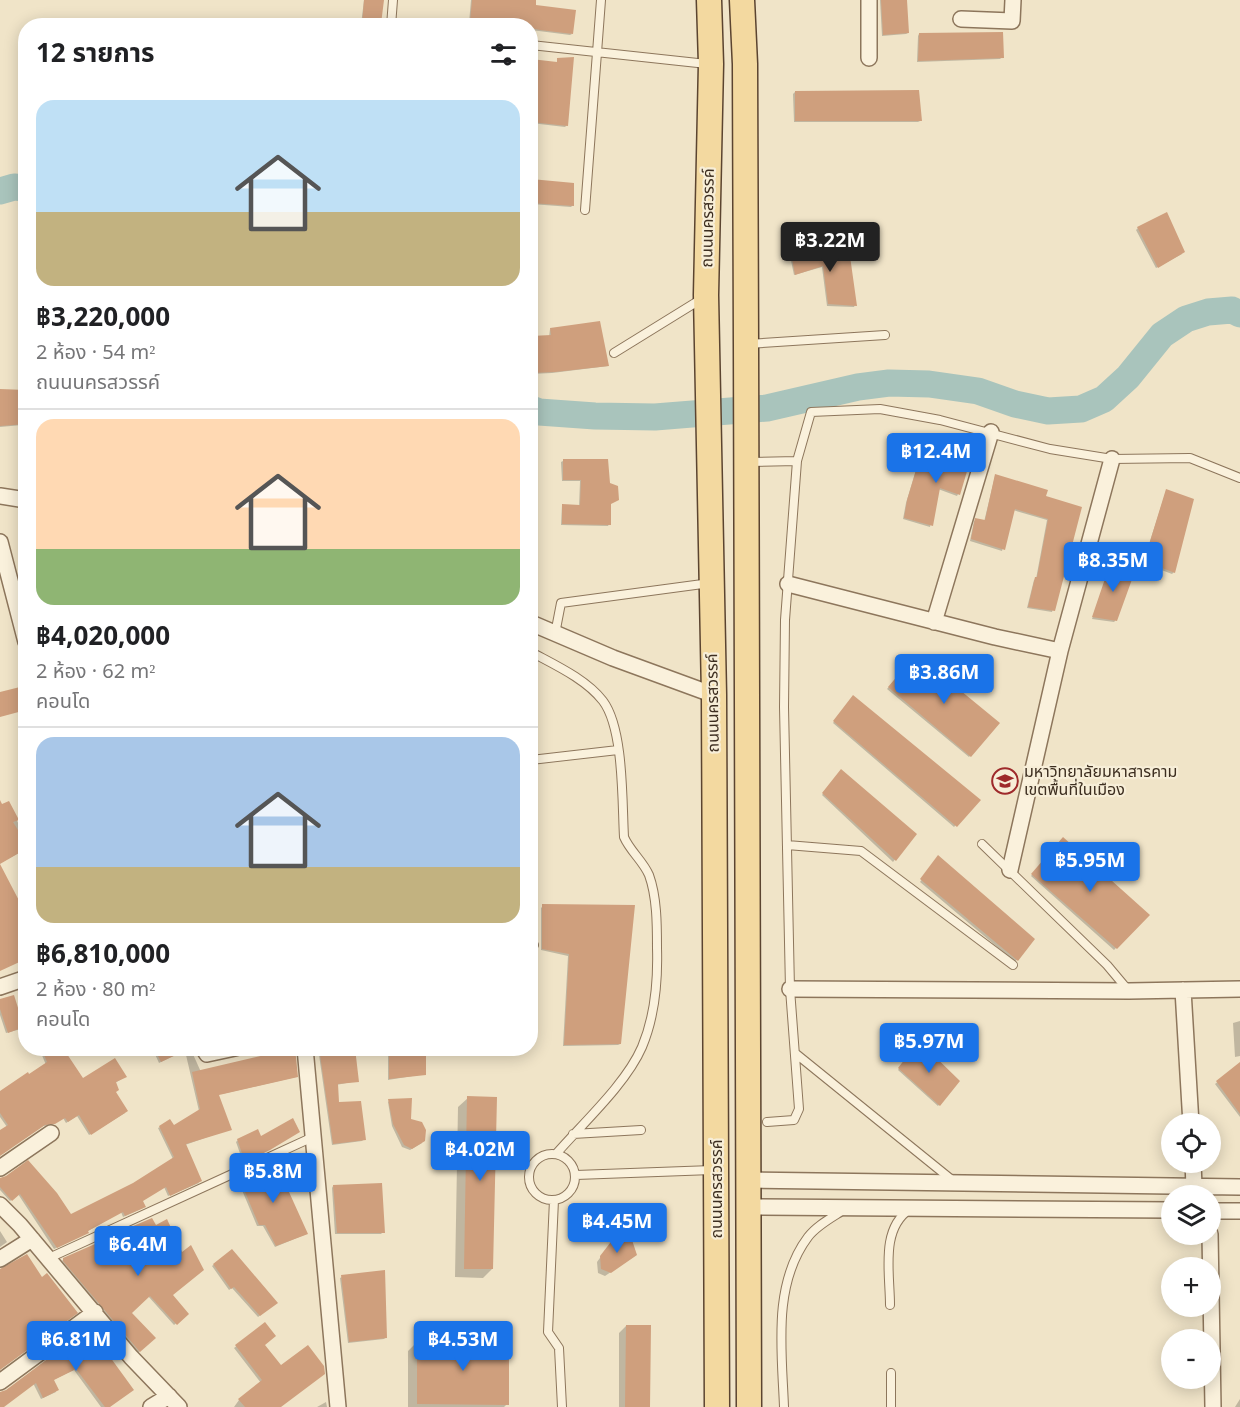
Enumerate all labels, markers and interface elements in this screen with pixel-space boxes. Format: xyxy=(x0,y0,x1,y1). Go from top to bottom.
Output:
text: 12 รายการ xyxy=(36,34,154,74)
icon: filters xyxy=(487,38,520,71)
icon: home xyxy=(224,139,332,247)
street label: ถนนนครสวรรค์ xyxy=(695,168,721,268)
pin: ฿3.22M xyxy=(781,222,879,273)
text: ฿3.22M xyxy=(795,226,865,256)
text: ฿3,220,000 xyxy=(36,298,170,338)
text: 2 ห้อง · 54 m² xyxy=(36,338,155,368)
text: ถนนนครสวรรค์ xyxy=(36,368,160,398)
pin: ฿12.4M xyxy=(887,433,985,484)
text: ฿12.4M xyxy=(901,437,971,467)
icon: home xyxy=(224,458,332,566)
pin: ฿8.35M xyxy=(1064,542,1162,593)
text: ฿8.35M xyxy=(1078,546,1148,576)
text: ฿4,020,000 xyxy=(36,617,170,657)
street label: ถนนนครสวรรค์ xyxy=(700,653,726,753)
pin: ฿3.86M xyxy=(895,654,993,705)
text: 2 ห้อง · 62 m² xyxy=(36,657,155,687)
text: ฿3.86M xyxy=(909,658,979,688)
text: คอนโด xyxy=(36,687,90,717)
place label: มหาวิทยาลัยมหาสารคาม เขตพื้นที่ในเมือง xyxy=(1024,760,1177,802)
school or university icon: มหาวิทยาลัยมหาสารคาม เขตพื้นที่ในเมือง xyxy=(990,766,1020,796)
icon: home xyxy=(224,776,332,884)
pin: ฿5.95M xyxy=(1041,842,1139,893)
text: ฿5.95M xyxy=(1055,846,1125,876)
text: ฿6,810,000 xyxy=(36,935,170,975)
text: 2 ห้อง · 80 m² xyxy=(36,975,155,1005)
text: คอนโด xyxy=(36,1005,90,1035)
pin: ฿5.97M xyxy=(880,1023,978,1074)
text: ฿5.97M xyxy=(894,1027,964,1057)
map controls xyxy=(1161,1113,1221,1389)
button: locate xyxy=(1161,1113,1221,1173)
pin: ฿4.02M xyxy=(431,1131,529,1182)
text: ฿4.02M xyxy=(445,1135,515,1165)
street label: ถนนนครสวรรค์ xyxy=(705,1139,729,1239)
pin: ฿5.8M xyxy=(231,1153,315,1204)
text: ฿5.8M xyxy=(243,1157,303,1187)
button: layers xyxy=(1161,1185,1221,1245)
pin: ฿4.45M xyxy=(568,1203,666,1254)
text: ฿4.45M xyxy=(582,1207,652,1237)
pin: ฿6.4M xyxy=(96,1226,180,1277)
text: ฿6.4M xyxy=(108,1230,168,1260)
button: + xyxy=(1161,1257,1221,1317)
pin: ฿6.81M xyxy=(27,1321,125,1372)
pin: ฿4.53M xyxy=(414,1321,512,1372)
text: ฿6.81M xyxy=(41,1325,111,1355)
text: ฿4.53M xyxy=(428,1325,498,1355)
button: − xyxy=(1161,1329,1221,1389)

